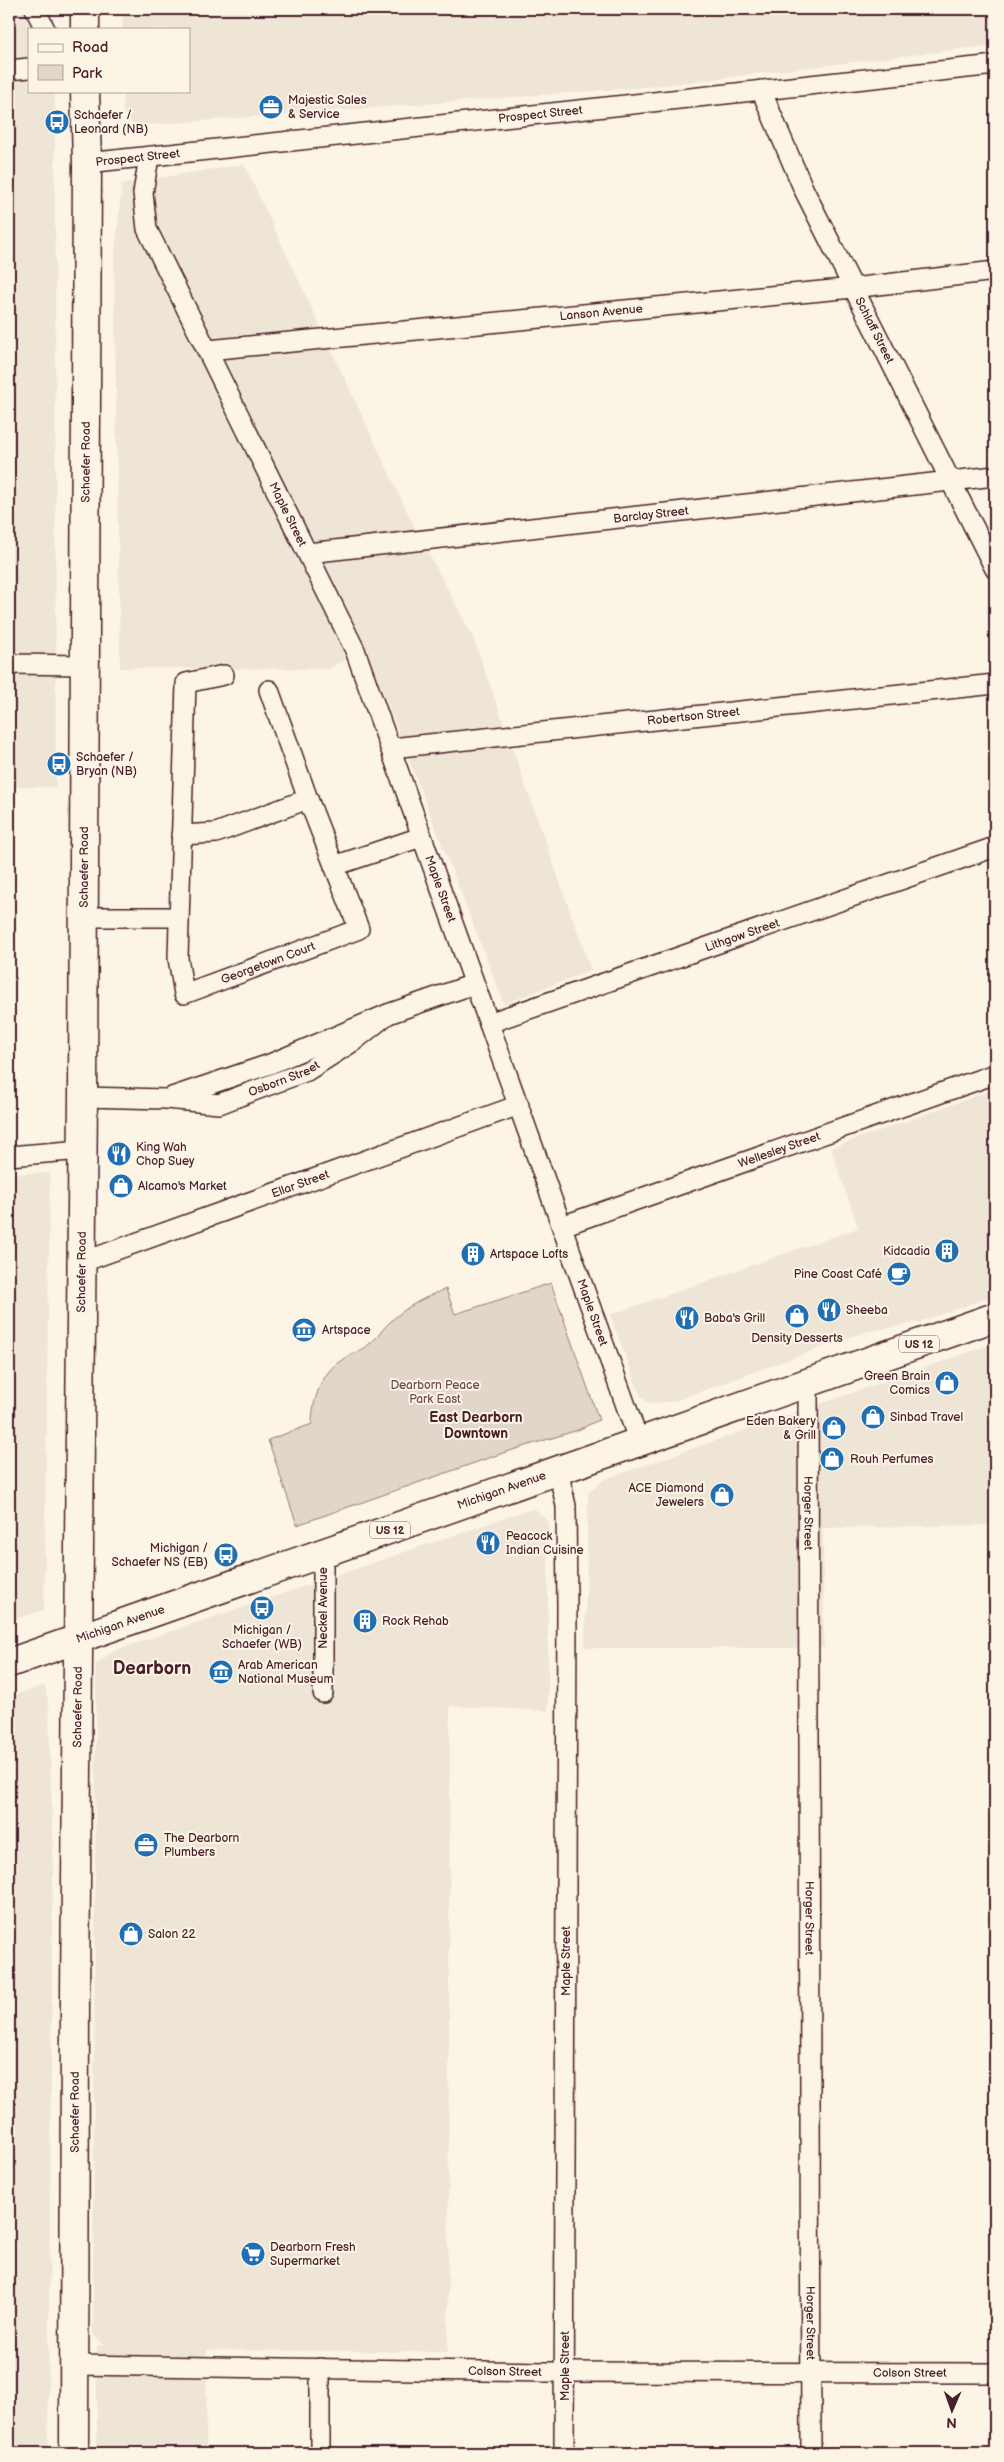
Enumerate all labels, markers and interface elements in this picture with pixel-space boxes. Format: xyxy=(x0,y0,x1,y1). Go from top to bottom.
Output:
legend xyxy=(28,28,190,92)
text: Road xyxy=(72,38,108,57)
text: Park xyxy=(72,64,103,83)
place label: Majestic Sales & Service xyxy=(288,93,367,122)
office icon: Majestic Sales & Service xyxy=(258,94,284,120)
street label: Prospect Street xyxy=(498,103,584,127)
place label: Schaefer / Leonard (NB) xyxy=(74,108,148,137)
bus stop icon: Schaefer / Leonard (NB) xyxy=(44,109,70,135)
street label: Prospect Street xyxy=(95,146,181,170)
street label: Schlaff Street xyxy=(851,295,897,366)
street label: Lanson Avenue xyxy=(559,301,643,324)
street label: Schaefer Road xyxy=(79,421,94,503)
street label: Maple Street xyxy=(265,480,310,549)
street label: Barclay Street xyxy=(613,503,690,527)
street label: Robertson Street xyxy=(646,704,741,729)
place label: Schaefer / Bryan (NB) xyxy=(76,750,137,779)
bus stop icon: Schaefer / Bryan (NB) xyxy=(46,751,72,777)
street label: Schaefer Road xyxy=(77,826,92,908)
street label: Maple Street xyxy=(421,854,459,925)
street label: Lithgow Street xyxy=(703,915,782,955)
street label: Georgetown Court xyxy=(219,939,318,988)
street label: Osborn Street xyxy=(246,1058,323,1100)
street label: Wellesley Street xyxy=(736,1129,823,1172)
place label: King Wah Chop Suey xyxy=(136,1140,195,1169)
restaurant icon: King Wah Chop Suey xyxy=(106,1141,132,1167)
street label: Ellar Street xyxy=(269,1167,332,1202)
shop icon: Alcamo's Market xyxy=(108,1173,134,1199)
place label: Alcamo's Market xyxy=(138,1179,227,1194)
street label: Schaefer Road xyxy=(74,1231,90,1313)
building icon: Kidcadia xyxy=(934,1238,960,1264)
building icon: Artspace Lofts xyxy=(460,1241,486,1267)
place label: Kidcadia xyxy=(883,1244,930,1259)
place label: Artspace Lofts xyxy=(490,1247,568,1262)
cafe icon: Pine Coast Café xyxy=(886,1261,912,1287)
place label: Pine Coast Café xyxy=(794,1267,882,1282)
street label: Maple Street xyxy=(573,1277,611,1348)
restaurant icon: Sheeba xyxy=(816,1297,842,1323)
shop icon: Density Desserts xyxy=(784,1303,810,1329)
place label: Sheeba xyxy=(846,1303,888,1318)
restaurant icon: Baba's Grill xyxy=(674,1305,700,1331)
place label: Baba's Grill xyxy=(704,1311,765,1326)
museum icon: Artspace xyxy=(291,1317,317,1343)
place label: Artspace xyxy=(322,1323,371,1338)
place label: Density Desserts xyxy=(751,1331,843,1346)
road number: US 12 xyxy=(899,1336,939,1352)
place label: Green Brain Comics xyxy=(864,1369,930,1398)
shop icon: Green Brain Comics xyxy=(934,1370,960,1396)
park label: Dearborn Peace Park East xyxy=(390,1378,480,1407)
shop icon: Sinbad Travel xyxy=(860,1404,886,1430)
district label: East Dearborn Downtown xyxy=(429,1409,523,1442)
place label: Sinbad Travel xyxy=(890,1410,963,1425)
place label: Eden Bakery & Grill xyxy=(746,1414,817,1443)
shop icon: Eden Bakery & Grill xyxy=(821,1415,847,1441)
shop icon: Rouh Perfumes xyxy=(819,1446,845,1472)
place label: Rouh Perfumes xyxy=(850,1452,934,1467)
street label: Michigan Avenue xyxy=(455,1468,548,1513)
street label: Horger Street xyxy=(800,1476,815,1550)
place label: ACE Diamond Jewelers xyxy=(629,1481,704,1510)
shop icon: ACE Diamond Jewelers xyxy=(709,1482,735,1508)
road number: US 12 xyxy=(370,1522,410,1538)
place label: Peacock Indian Cuisine xyxy=(506,1529,584,1558)
restaurant icon: Peacock Indian Cuisine xyxy=(475,1530,501,1556)
place label: Michigan / Schaefer NS (EB) xyxy=(111,1541,208,1570)
bus stop icon: Michigan / Schaefer NS (EB) xyxy=(213,1542,239,1568)
street label: Neckel Avenue xyxy=(316,1567,331,1649)
bus stop icon: Michigan / Schaefer (WB) xyxy=(249,1595,275,1621)
street label: Michigan Avenue xyxy=(74,1602,167,1647)
building icon: Rock Rehab xyxy=(352,1608,378,1634)
place label: Rock Rehab xyxy=(382,1614,449,1629)
place label: Michigan / Schaefer (WB) xyxy=(222,1623,302,1652)
district label: Dearborn xyxy=(113,1658,191,1679)
place label: Arab American National Museum xyxy=(238,1658,333,1687)
museum icon: Arab American National Museum xyxy=(208,1659,234,1685)
street label: Schaefer Road xyxy=(70,1666,86,1748)
place label: The Dearborn Plumbers xyxy=(164,1831,240,1860)
office icon: The Dearborn Plumbers xyxy=(133,1832,159,1858)
street label: Horger Street xyxy=(801,1881,817,1955)
shop icon: Salon 22 xyxy=(118,1921,144,1947)
street label: Maple Street xyxy=(559,1926,574,1996)
place label: Salon 22 xyxy=(148,1927,196,1942)
street label: Schaefer Road xyxy=(68,2071,83,2153)
place label: Dearborn Fresh Supermarket xyxy=(270,2240,356,2269)
supermarket icon: Dearborn Fresh Supermarket xyxy=(240,2241,266,2267)
street label: Horger Street xyxy=(803,2286,818,2360)
street label: Maple Street xyxy=(558,2331,573,2401)
street label: Colson Street xyxy=(468,2364,542,2380)
street label: Colson Street xyxy=(873,2366,947,2381)
north arrow xyxy=(926,2384,976,2434)
text: N xyxy=(946,2414,957,2431)

